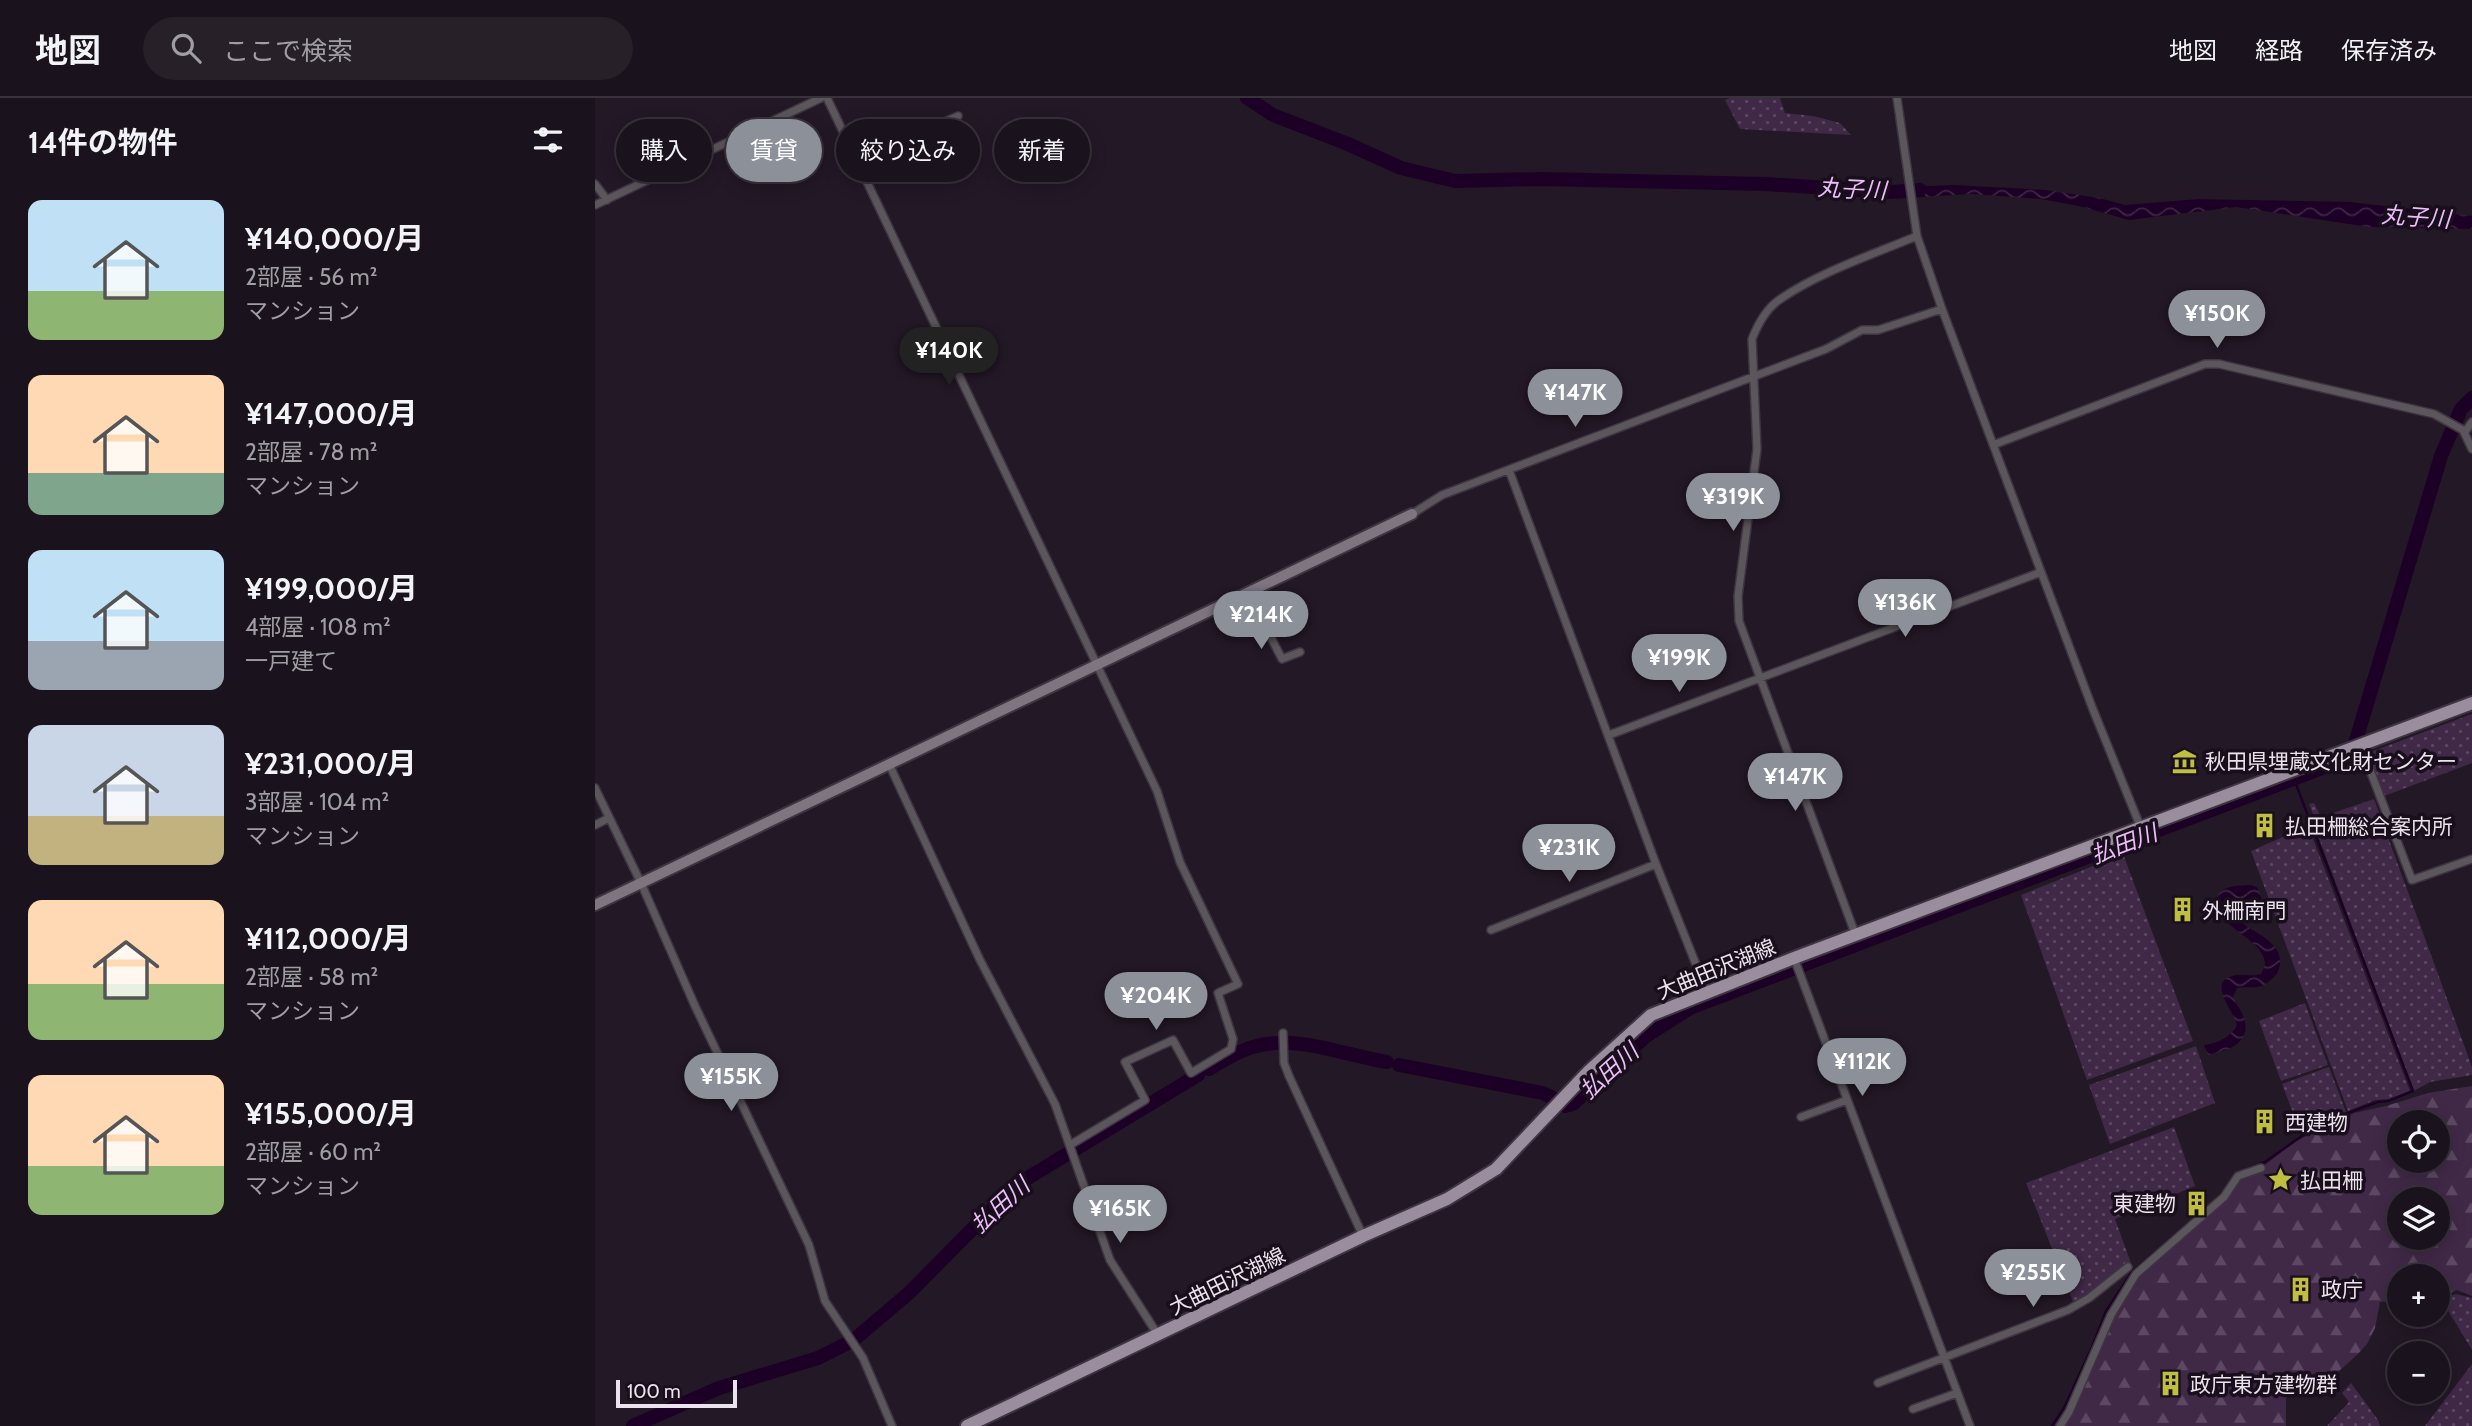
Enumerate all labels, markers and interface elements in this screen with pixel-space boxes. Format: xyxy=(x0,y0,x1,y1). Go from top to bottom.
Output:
search box xyxy=(143,17,633,80)
icon: search xyxy=(167,29,205,67)
text: 地図 xyxy=(35,30,101,70)
text: ここで検索 xyxy=(223,35,353,67)
text: 地図 xyxy=(2169,36,2217,65)
text: 経路 xyxy=(2255,36,2303,65)
text: 保存済み xyxy=(2341,36,2437,65)
chip: 購入 xyxy=(616,119,712,182)
chip: 賃貸 xyxy=(726,119,822,182)
chip: 絞り込み xyxy=(836,119,980,182)
chip: 新着 xyxy=(994,119,1090,182)
icon: filters xyxy=(529,121,567,159)
text: 14件の物件 xyxy=(28,124,178,161)
water label: 丸子川 xyxy=(1817,173,1890,205)
water label: 丸子川 xyxy=(2381,201,2454,234)
text: ¥140,000/月 xyxy=(245,220,424,257)
icon: home xyxy=(84,228,168,312)
text: 2部屋 · 56 m² xyxy=(245,263,377,291)
pin: ¥150K xyxy=(2168,290,2266,350)
text: マンション xyxy=(245,297,360,325)
text: ¥150K xyxy=(2184,299,2250,327)
pin: ¥140K xyxy=(900,328,998,387)
text: ¥140K xyxy=(915,336,983,364)
pin: ¥147K xyxy=(1526,370,1624,429)
text: ¥147K xyxy=(1544,378,1606,406)
text: ¥147,000/月 xyxy=(245,395,418,432)
icon: home xyxy=(84,403,168,487)
text: 2部屋 · 78 m² xyxy=(245,438,377,466)
text: マンション xyxy=(245,472,360,500)
pin: ¥319K xyxy=(1684,474,1782,533)
text: ¥319K xyxy=(1702,482,1764,510)
text: ¥199,000/月 xyxy=(245,570,418,607)
icon: home xyxy=(84,578,168,662)
pin: ¥136K xyxy=(1856,580,1954,639)
text: ¥136K xyxy=(1874,588,1936,616)
pin: ¥214K xyxy=(1212,592,1310,651)
text: ¥214K xyxy=(1229,600,1293,628)
text: 4部屋 · 108 m² xyxy=(245,613,391,641)
pin: ¥199K xyxy=(1630,634,1728,694)
text: ¥199K xyxy=(1648,643,1710,671)
text: 一戸建て xyxy=(245,647,337,675)
text: ¥231,000/月 xyxy=(245,745,417,782)
museum icon: 秋田県埋蔵文化財センター xyxy=(2171,747,2199,775)
place label: 秋田県埋蔵文化財センター xyxy=(2205,749,2457,774)
icon: home xyxy=(84,753,168,837)
pin: ¥147K xyxy=(1746,754,1844,813)
text: ¥147K xyxy=(1764,762,1826,790)
text: 3部屋 · 104 m² xyxy=(245,788,389,816)
building icon: 払田柵総合案内所 xyxy=(2251,812,2279,840)
place label: 払田柵総合案内所 xyxy=(2285,814,2453,839)
water label: 払田川 xyxy=(2087,817,2164,869)
text: マンション xyxy=(245,822,360,850)
pin: ¥231K xyxy=(1520,824,1618,884)
text: ¥231K xyxy=(1538,833,1600,861)
building icon: 外柵南門 xyxy=(2168,896,2196,924)
place label: 外柵南門 xyxy=(2202,898,2286,923)
text: ¥112,000/月 xyxy=(245,920,412,957)
icon: home xyxy=(84,928,168,1012)
street label: 大曲田沢湖線 xyxy=(1653,934,1779,1004)
text: 2部屋 · 58 m² xyxy=(245,963,378,991)
pin: ¥204K xyxy=(1107,972,1205,1032)
text: ¥204K xyxy=(1120,981,1192,1009)
text: マンション xyxy=(245,997,360,1025)
water label: 払田川 xyxy=(1574,1036,1646,1104)
pin: ¥112K xyxy=(1813,1038,1911,1098)
text: ¥112K xyxy=(1833,1047,1891,1075)
pin: ¥155K xyxy=(682,1054,780,1113)
text: ¥155K xyxy=(700,1062,762,1090)
text: ¥155,000/月 xyxy=(245,1095,417,1132)
icon: home xyxy=(84,1103,168,1187)
building icon: 西建物 xyxy=(2251,1108,2279,1136)
place label: 西建物 xyxy=(2285,1110,2348,1135)
map controls xyxy=(2387,1110,2450,1404)
button: locate xyxy=(2387,1110,2450,1173)
text: 2部屋 · 60 m² xyxy=(245,1138,381,1166)
place icon: 払田柵 xyxy=(2266,1166,2294,1194)
place label: 払田柵 xyxy=(2300,1168,2363,1193)
water label: 払田川 xyxy=(965,1170,1037,1238)
text: マンション xyxy=(245,1172,360,1200)
pin: ¥165K xyxy=(1071,1186,1169,1245)
button: layers xyxy=(2387,1187,2450,1250)
building icon: 東建物 xyxy=(2182,1189,2210,1217)
place label: 東建物 xyxy=(2113,1191,2176,1216)
text: ¥165K xyxy=(1089,1194,1151,1222)
street label: 大曲田沢湖線 xyxy=(1165,1242,1289,1320)
pin: ¥255K xyxy=(1984,1250,2082,1309)
text: ¥255K xyxy=(2000,1258,2066,1286)
button: + xyxy=(2387,1264,2450,1327)
building icon: 政庁 xyxy=(2287,1275,2315,1303)
place label: 政庁 xyxy=(2321,1277,2363,1302)
button: − xyxy=(2387,1341,2450,1404)
building icon: 政庁東方建物群 xyxy=(2156,1370,2184,1398)
place label: 政庁東方建物群 xyxy=(2190,1372,2337,1397)
scale bar xyxy=(616,1377,737,1409)
text: 100 m xyxy=(627,1380,681,1403)

